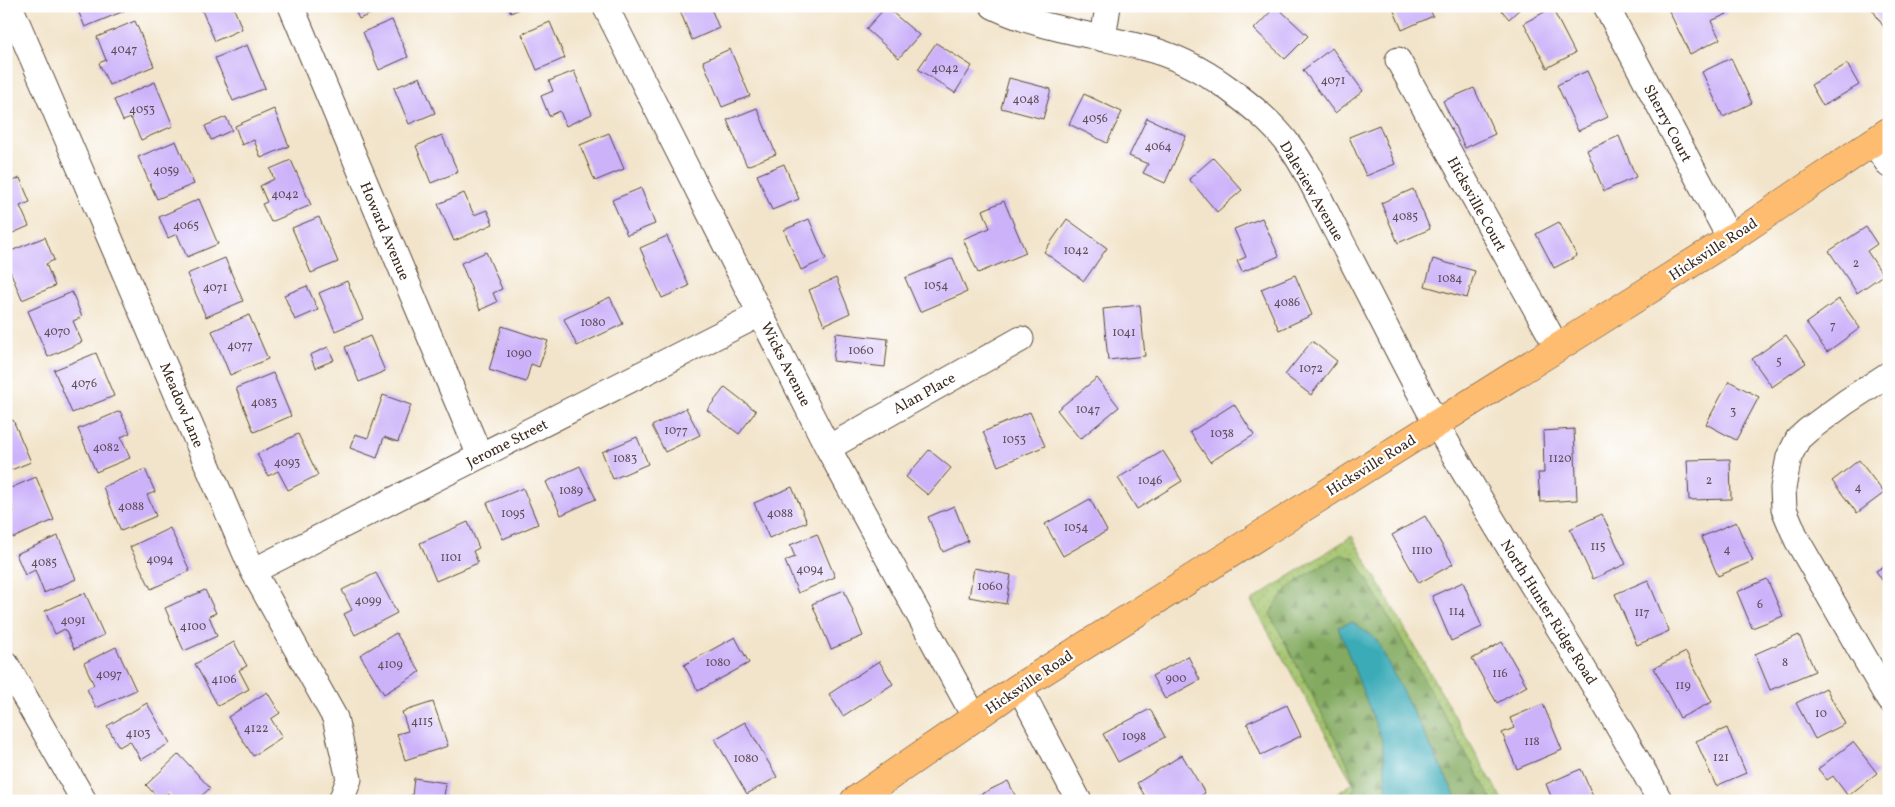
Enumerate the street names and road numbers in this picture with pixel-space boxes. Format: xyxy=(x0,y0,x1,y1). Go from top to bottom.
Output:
street label: Sherry Court xyxy=(1637,81,1696,166)
street label: Daleview Avenue xyxy=(1273,138,1348,246)
street label: Hicksville Court xyxy=(1441,153,1511,256)
street label: Howard Avenue xyxy=(353,179,414,284)
street label: Hicksville Road xyxy=(1665,214,1762,287)
street label: Wicks Avenue xyxy=(754,319,815,410)
street label: Meadow Lane xyxy=(153,360,208,451)
street label: Alan Place xyxy=(889,368,960,420)
street label: Jerome Street xyxy=(463,415,552,474)
street label: Hicksville Road xyxy=(1323,430,1421,502)
street label: North Hunter Ridge Road xyxy=(1494,536,1601,689)
street label: Hicksville Road xyxy=(982,646,1078,720)

